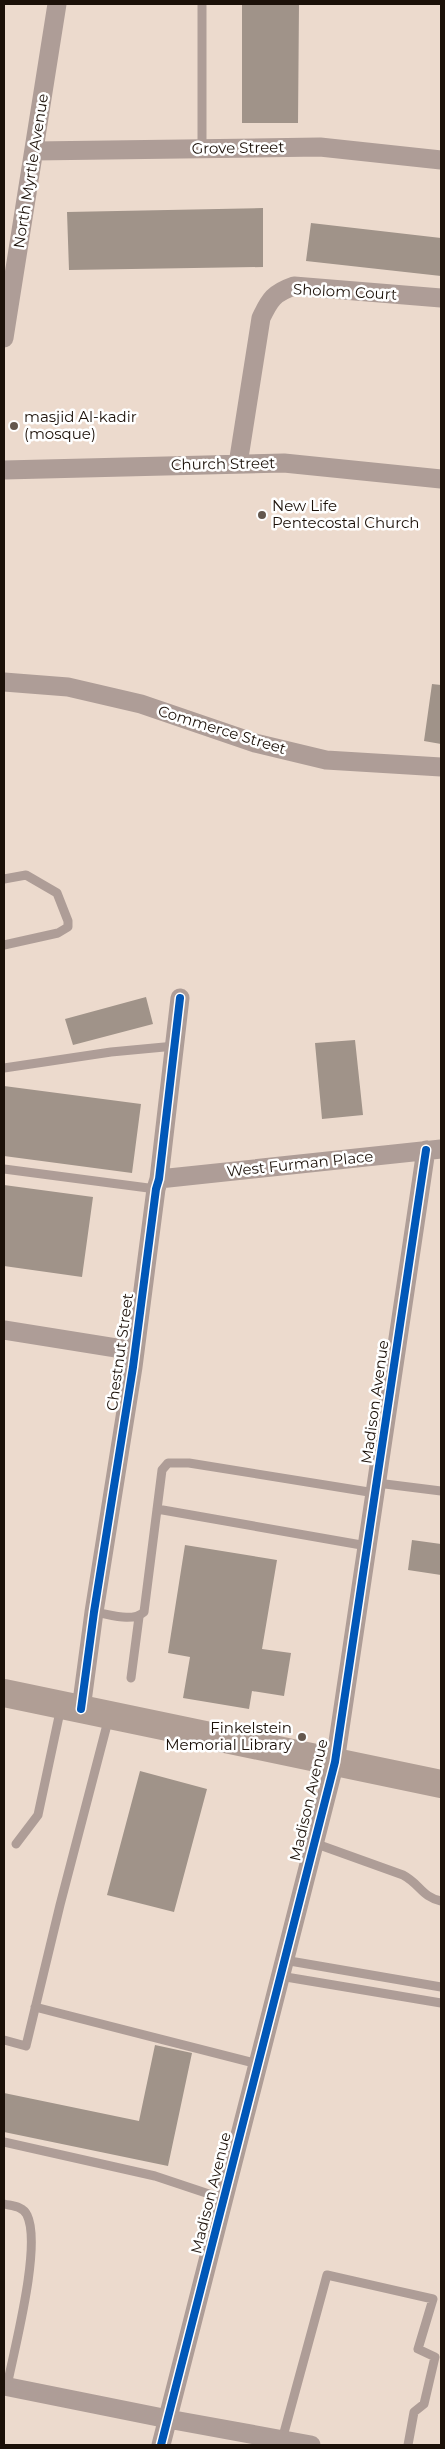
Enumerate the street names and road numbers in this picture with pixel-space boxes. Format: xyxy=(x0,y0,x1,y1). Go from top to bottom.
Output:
street label: North Myrtle Avenue xyxy=(9,92,52,250)
street label: Grove Street xyxy=(191,137,285,158)
street label: Sholom Court xyxy=(293,279,398,304)
street label: Church Street xyxy=(171,453,275,474)
street label: Commerce Street xyxy=(156,701,289,758)
street label: West Furman Place xyxy=(226,1146,374,1181)
street label: Chestnut Street xyxy=(102,1292,137,1412)
street label: Madison Avenue xyxy=(356,1339,393,1465)
street label: Madison Avenue xyxy=(285,1737,332,1863)
street label: Madison Avenue xyxy=(186,2130,235,2256)

